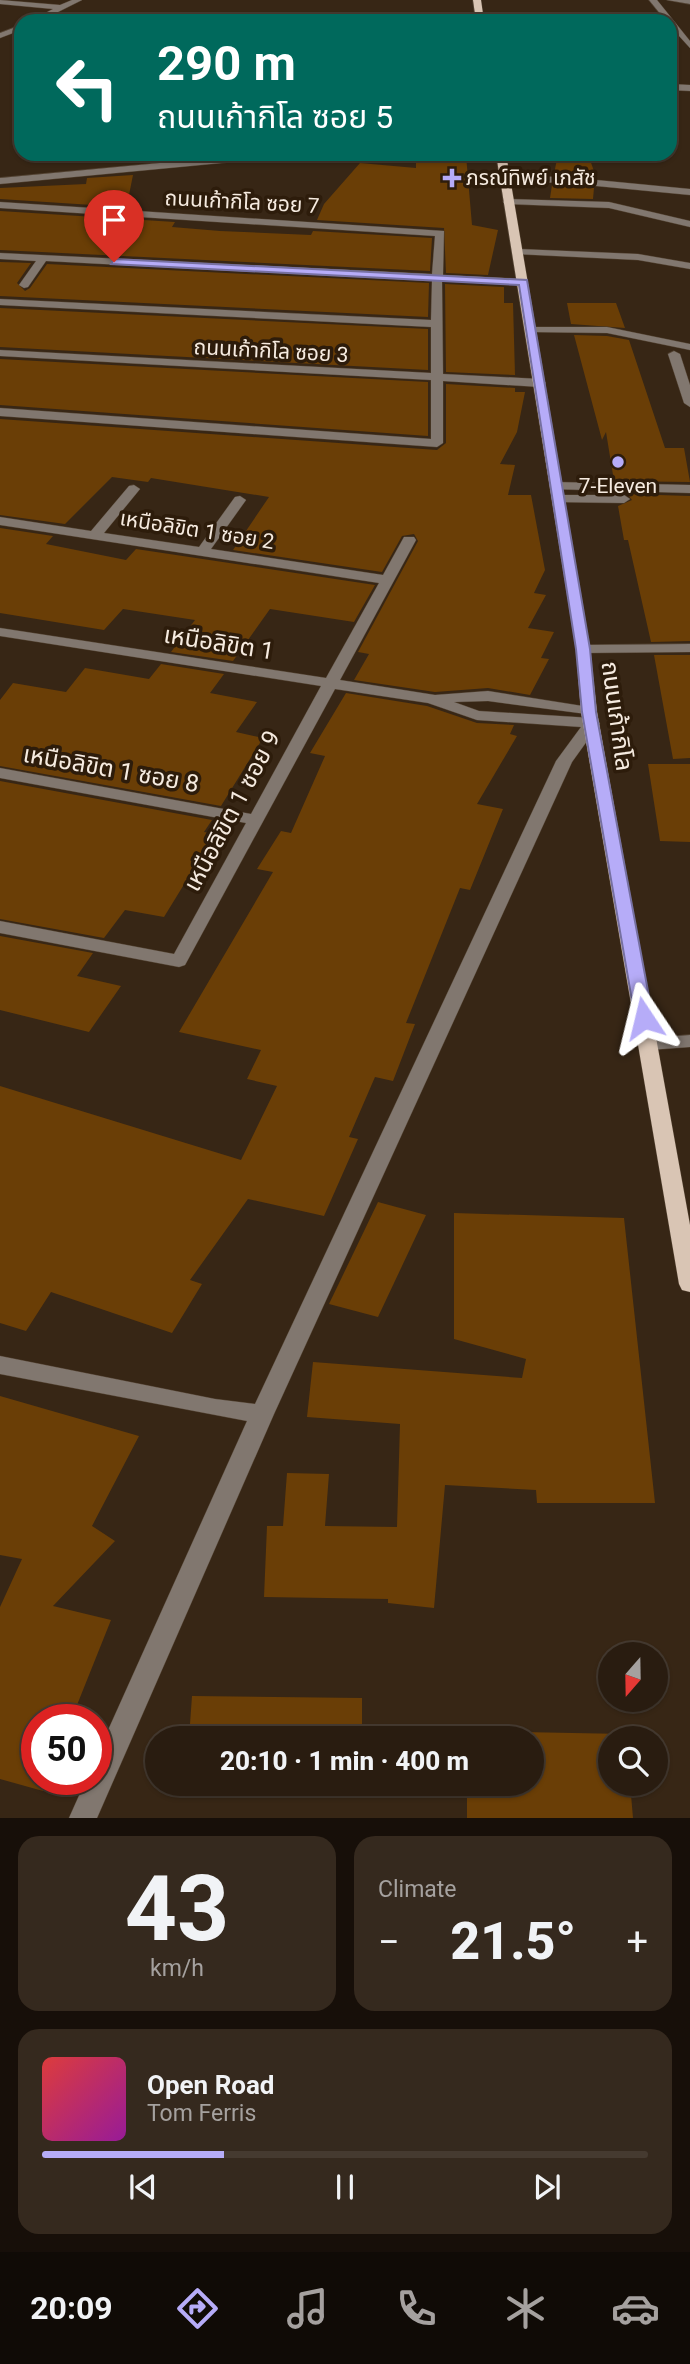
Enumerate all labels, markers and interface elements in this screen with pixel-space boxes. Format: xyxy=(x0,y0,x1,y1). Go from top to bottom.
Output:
text: 290 m xyxy=(157,35,296,92)
icon: left xyxy=(42,42,133,133)
text: ถนนเก้ากิโล ซอย 5 xyxy=(157,98,393,136)
place label: ภรณ์ทิพย์ เภสัช xyxy=(466,166,596,190)
marker: ภรณ์ทิพย์ เภสัช xyxy=(444,170,460,186)
street label: ถนนเก้ากิโล ซอย 7 xyxy=(164,186,320,218)
pin xyxy=(84,190,144,262)
icon: arrive xyxy=(95,201,133,239)
street label: ถนนเก้ากิโล ซอย 3 xyxy=(193,335,349,367)
marker: 7-Eleven xyxy=(610,454,626,470)
place label: 7-Eleven xyxy=(579,474,657,498)
street label: เหนือลิขิต 1 ซอย 2 xyxy=(118,506,276,554)
street label: เหนือลิขิต 1 xyxy=(162,620,276,666)
street label: ถนนเก้ากิโล xyxy=(595,659,639,773)
street label: เหนือลิขิต 1 ซอย 9 xyxy=(178,726,286,896)
street label: เหนือลิขิต 1 ซอย 8 xyxy=(21,740,201,798)
position arrow xyxy=(607,981,681,1055)
north arrow xyxy=(598,1642,668,1712)
map controls xyxy=(598,1642,668,1796)
speed limit sign: 50 xyxy=(21,1704,112,1795)
button: search xyxy=(598,1726,668,1796)
text: 20:10 · 1 min · 400 m xyxy=(220,1746,469,1776)
text: 43 xyxy=(125,1856,229,1962)
text: Climate xyxy=(378,1876,457,1903)
text: 21.5° xyxy=(450,1911,576,1972)
text: − xyxy=(378,1920,400,1964)
text: + xyxy=(626,1920,648,1964)
text: km/h xyxy=(150,1955,204,1982)
text: Open Road xyxy=(147,2070,275,2100)
text: Tom Ferris xyxy=(147,2100,256,2127)
icon: previous xyxy=(124,2168,162,2206)
icon: pause xyxy=(326,2168,364,2206)
icon: next xyxy=(528,2168,566,2206)
icon: directions xyxy=(173,2284,222,2333)
icon: music xyxy=(283,2284,332,2333)
icon: phone xyxy=(392,2284,441,2333)
icon: climate xyxy=(501,2284,550,2333)
icon: car xyxy=(611,2284,660,2333)
text: 20:09 xyxy=(30,2289,113,2327)

